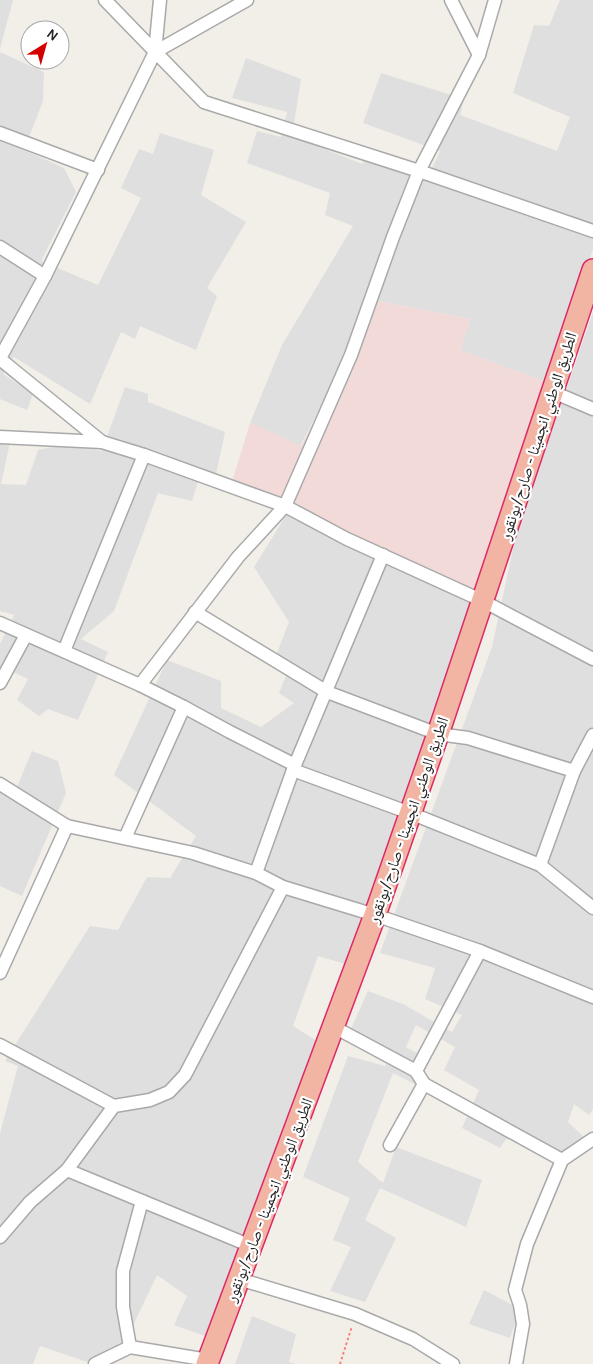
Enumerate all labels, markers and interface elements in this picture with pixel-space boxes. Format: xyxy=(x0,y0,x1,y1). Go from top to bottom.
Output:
north arrow xyxy=(20,20,70,70)
text: N xyxy=(43,25,62,45)
street label: الطريق الوطني انجمينا - صارح/بونقور xyxy=(495,330,584,544)
street label: الطريق الوطني انجمينا - صارح/بونقور xyxy=(363,714,455,928)
street label: الطريق الوطني انجمينا - صارح/بونقور xyxy=(221,1095,320,1307)

